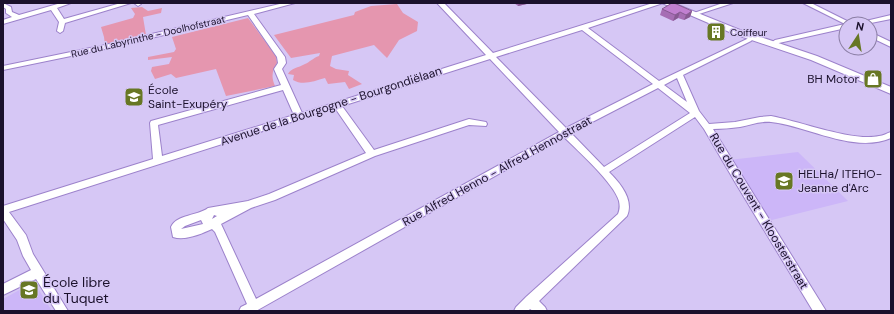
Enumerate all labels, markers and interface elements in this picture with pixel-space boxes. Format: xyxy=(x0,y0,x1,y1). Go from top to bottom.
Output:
street label: Rue du Labyrinthe - Doolhofstraat xyxy=(70,12,226,61)
north arrow xyxy=(838,16,878,56)
text: N xyxy=(855,19,865,34)
building icon: Coiffeur xyxy=(705,21,727,43)
place label: Coiffeur xyxy=(730,26,768,39)
street label: Avenue de la Bourgogne - Bourgondiëlaan xyxy=(218,63,444,149)
shop icon: BH Motor xyxy=(862,68,884,90)
place label: BH Motor xyxy=(807,71,860,87)
place label: École Saint-Exupéry xyxy=(148,82,228,112)
school or university icon: École Saint-Exupéry xyxy=(123,86,145,108)
street label: Rue Alfred Henno - Alfred Hennostraat xyxy=(399,112,595,230)
street label: Rue du Couvent - Kloosterstraat xyxy=(706,130,812,292)
place label: HELHa/ ITEHO- Jeanne d'Arc xyxy=(798,166,882,196)
school or university icon: HELHa/ ITEHO- Jeanne d'Arc xyxy=(773,170,795,192)
place label: École libre du Tuquet xyxy=(43,273,110,307)
school or university icon: École libre du Tuquet xyxy=(18,279,40,301)

